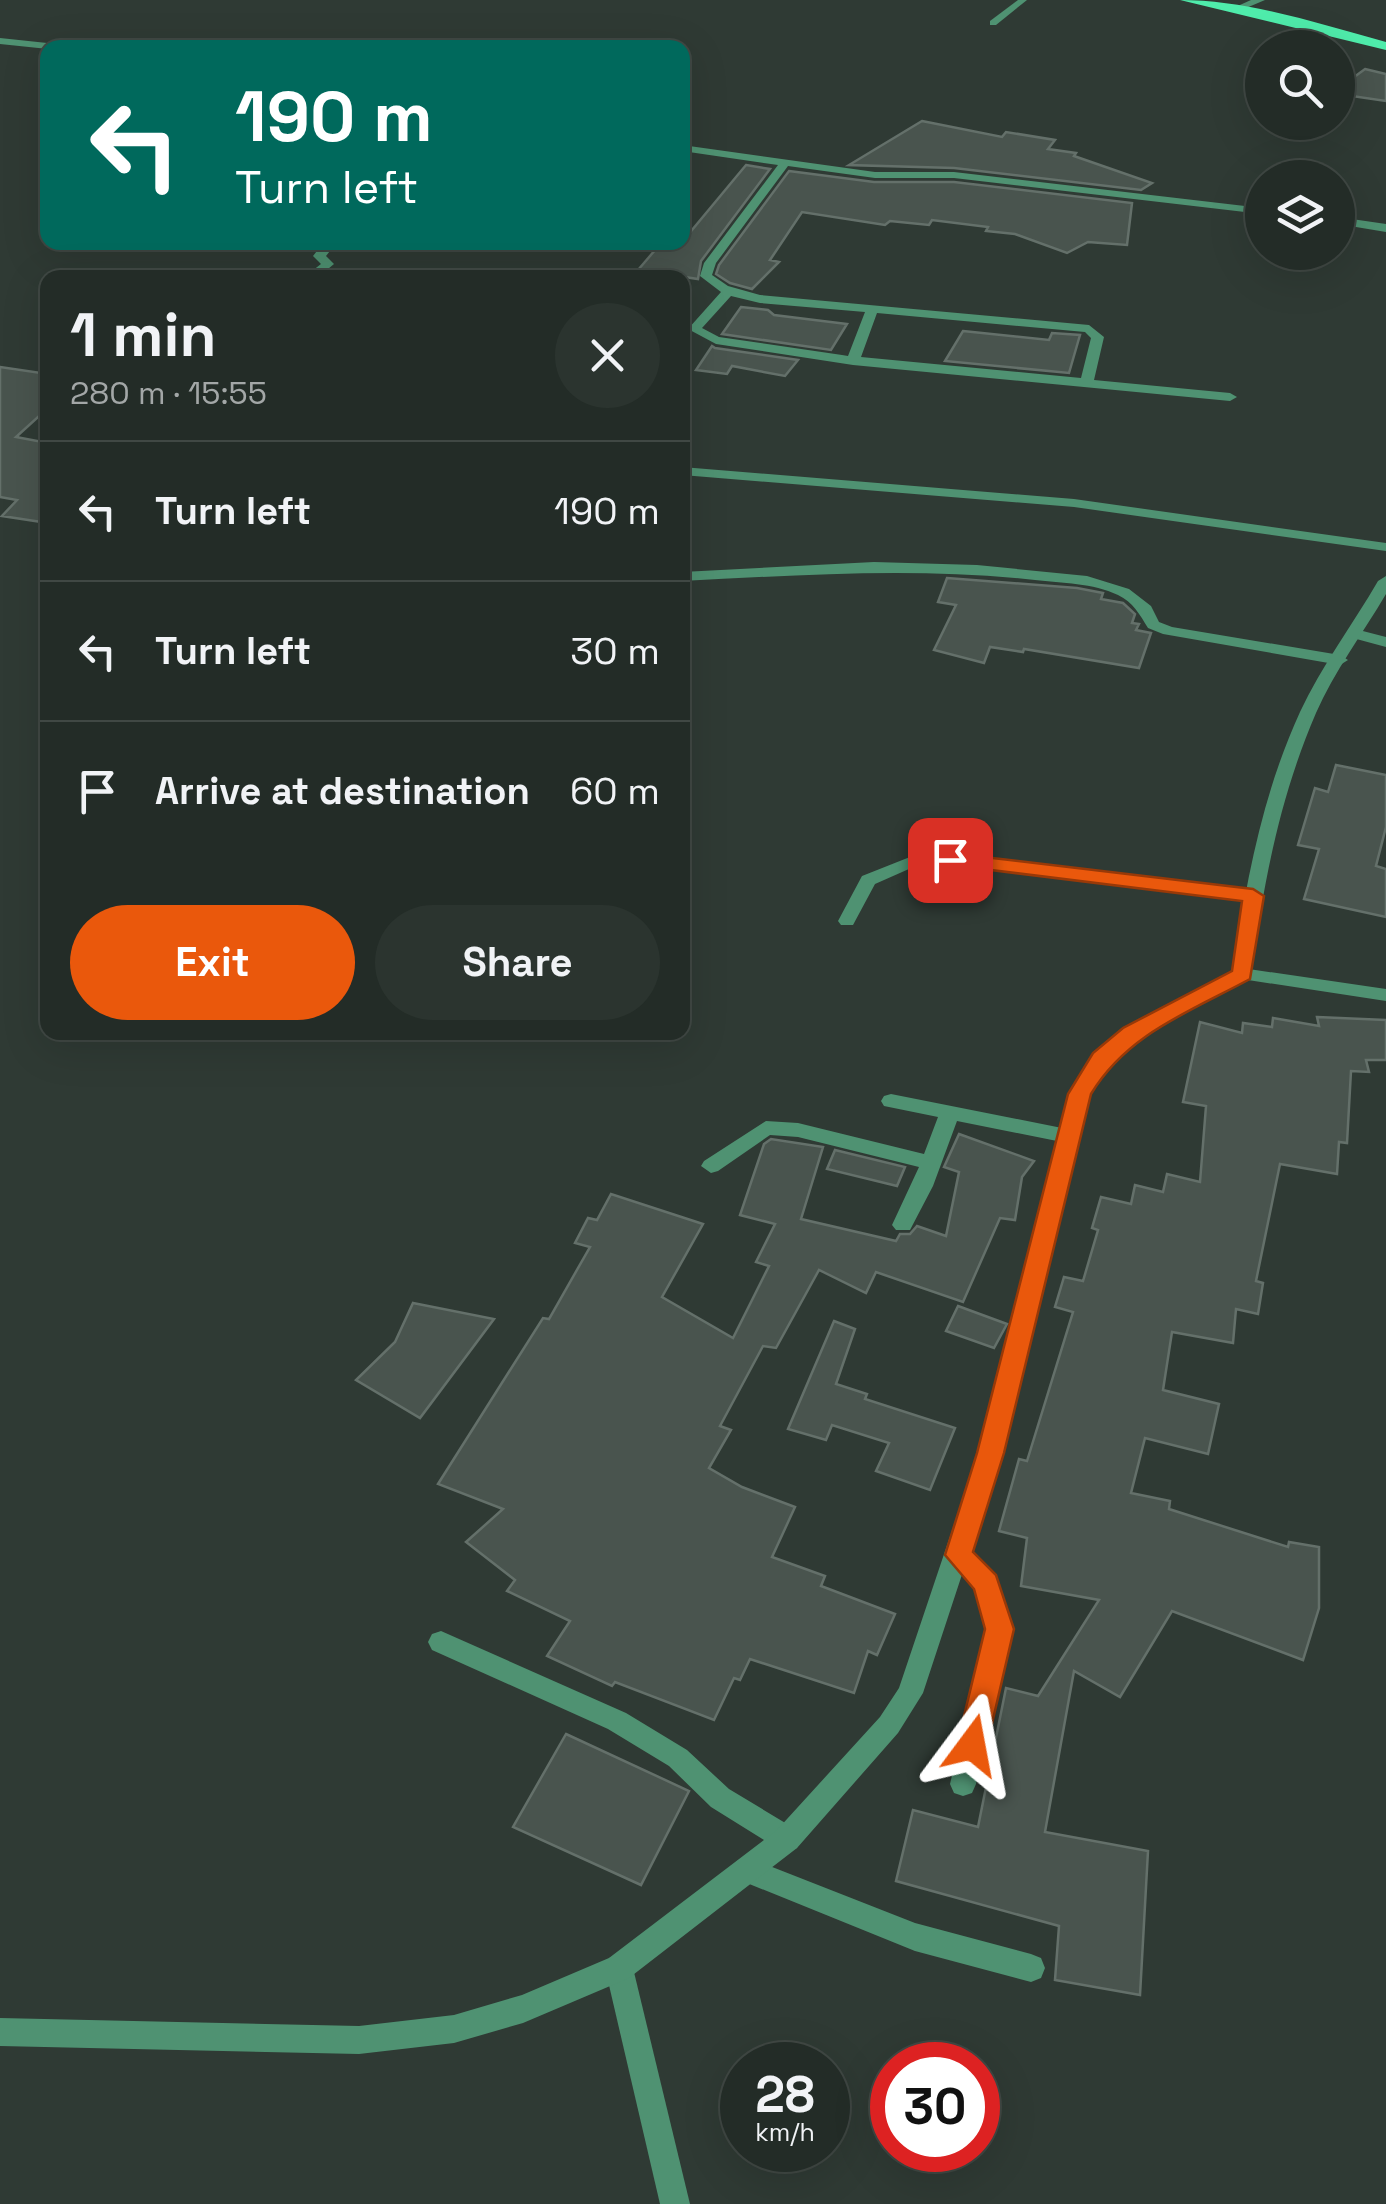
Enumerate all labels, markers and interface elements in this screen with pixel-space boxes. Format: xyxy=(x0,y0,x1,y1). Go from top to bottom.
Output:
map controls xyxy=(1245,30,1355,270)
button: search xyxy=(1245,30,1355,140)
text: 190 m xyxy=(235,72,433,161)
icon: left xyxy=(70,80,200,210)
text: Turn left xyxy=(235,159,418,216)
button: layers xyxy=(1245,160,1355,270)
text: 1 min xyxy=(70,297,217,374)
button: close xyxy=(555,303,660,408)
text: 280 m · 15:55 xyxy=(70,373,267,413)
icon: left xyxy=(70,484,125,539)
text: Turn left xyxy=(155,487,311,535)
text: 190 m xyxy=(554,487,660,535)
icon: left xyxy=(70,624,125,679)
text: Turn left xyxy=(155,627,311,675)
text: 30 m xyxy=(570,627,660,675)
icon: arrive xyxy=(70,764,125,819)
text: Arrive at destination xyxy=(155,767,530,815)
text: 60 m xyxy=(570,767,660,815)
pin xyxy=(908,818,993,903)
icon: arrive xyxy=(923,833,978,888)
button: Exit xyxy=(70,905,355,1020)
button: Share xyxy=(375,905,660,1020)
position arrow xyxy=(920,1693,1024,1797)
speed limit sign: 30 xyxy=(870,2042,1000,2172)
text: 28 xyxy=(755,2063,815,2127)
text: km/h xyxy=(755,2116,815,2148)

